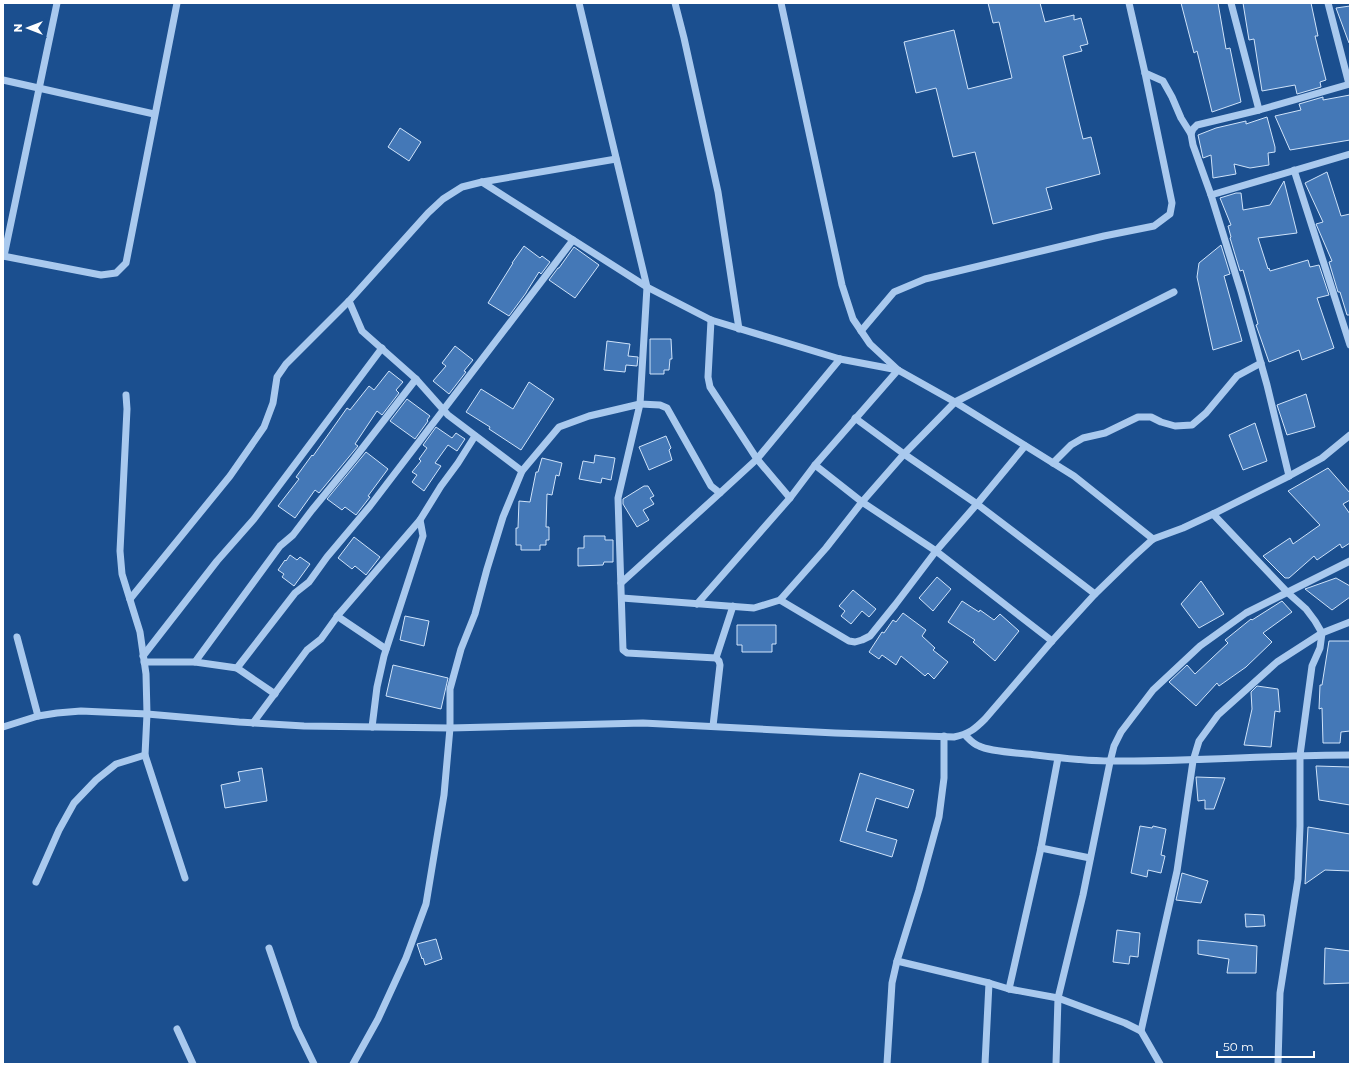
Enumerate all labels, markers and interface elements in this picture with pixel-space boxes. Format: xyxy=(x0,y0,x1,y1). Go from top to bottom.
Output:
north arrow xyxy=(8,8,48,48)
text: N xyxy=(11,24,25,32)
scale bar xyxy=(1217,1033,1314,1059)
text: 50 m xyxy=(1223,1039,1254,1054)

